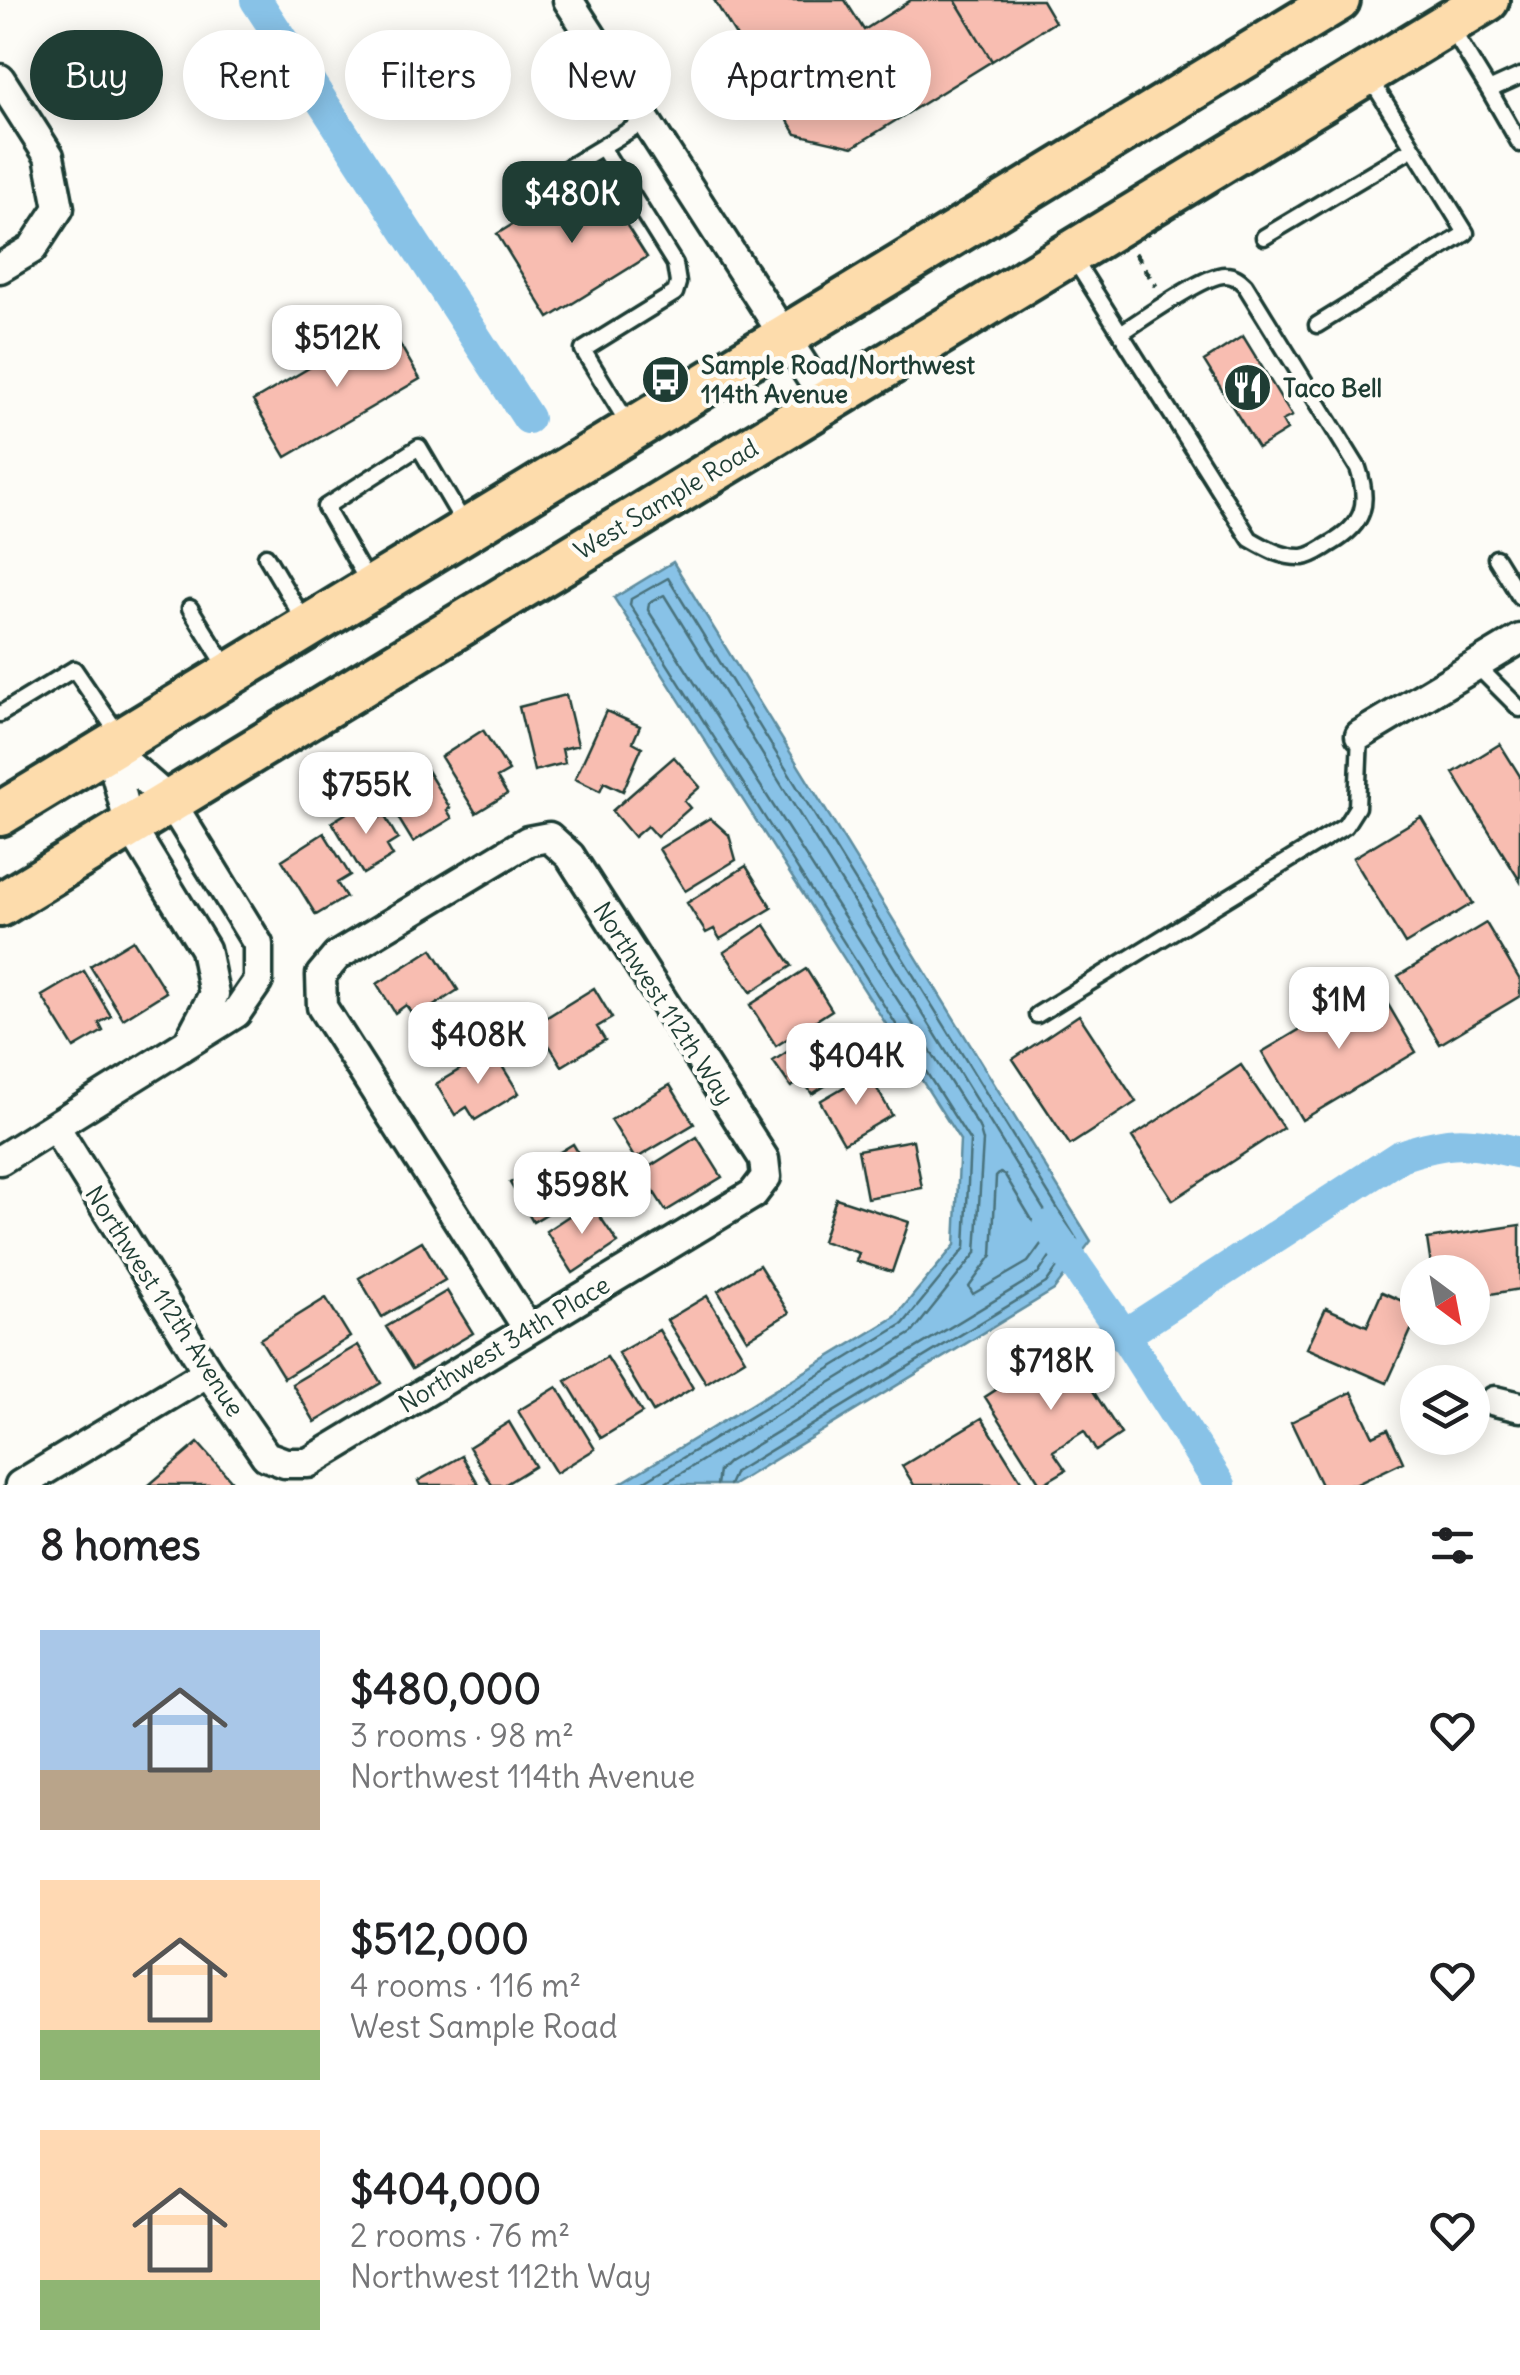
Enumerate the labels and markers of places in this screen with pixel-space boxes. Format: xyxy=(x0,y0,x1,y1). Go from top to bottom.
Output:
pin: $480K xyxy=(502,161,642,246)
pin: $512K xyxy=(267,305,407,390)
place label: Sample Road/Northwest 114th Avenue xyxy=(701,349,976,410)
bus stop icon: Sample Road/Northwest 114th Avenue xyxy=(640,353,692,405)
restaurant icon: Taco Bell xyxy=(1222,362,1274,414)
place label: Taco Bell xyxy=(1283,372,1382,404)
pin: $755K xyxy=(296,752,436,837)
pin: $1M xyxy=(1291,967,1387,1052)
pin: $408K xyxy=(408,1002,548,1087)
pin: $404K xyxy=(786,1023,926,1108)
pin: $598K xyxy=(512,1152,652,1237)
pin: $718K xyxy=(981,1328,1121,1413)

